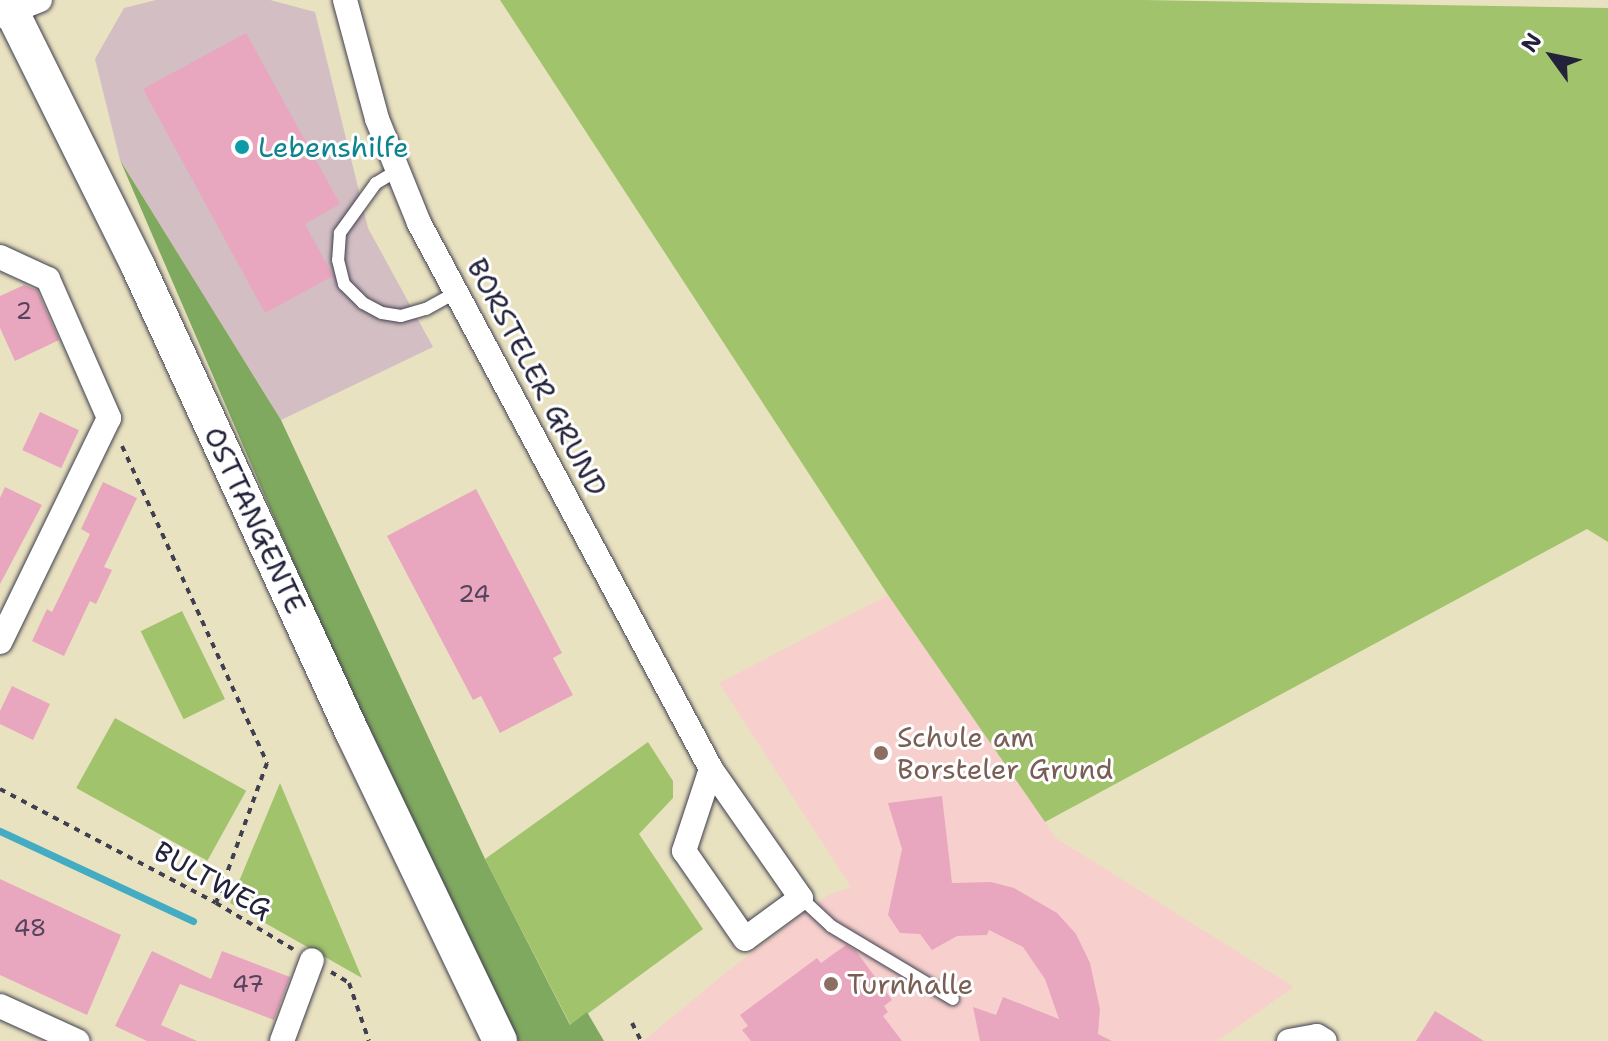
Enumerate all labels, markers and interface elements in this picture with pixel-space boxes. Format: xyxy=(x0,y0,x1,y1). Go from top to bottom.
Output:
north arrow xyxy=(1512,16,1592,96)
text: N xyxy=(1515,27,1548,58)
place label: Lebenshilfe xyxy=(258,130,409,164)
marker: Lebenshilfe xyxy=(233,138,251,156)
street label: BORSTELER GRUND xyxy=(460,253,614,501)
house number: 2 xyxy=(16,298,32,326)
street label: OSTTANGENTE xyxy=(197,421,313,619)
house number: 24 xyxy=(458,581,490,609)
place label: Schule am Borsteler Grund xyxy=(897,720,1113,786)
marker: Schule am Borsteler Grund xyxy=(872,744,890,762)
street label: BULTWEG xyxy=(148,834,278,926)
house number: 48 xyxy=(13,915,47,943)
place label: Turnhalle xyxy=(847,967,973,1001)
house number: 47 xyxy=(232,971,264,999)
marker: Turnhalle xyxy=(822,975,840,993)

